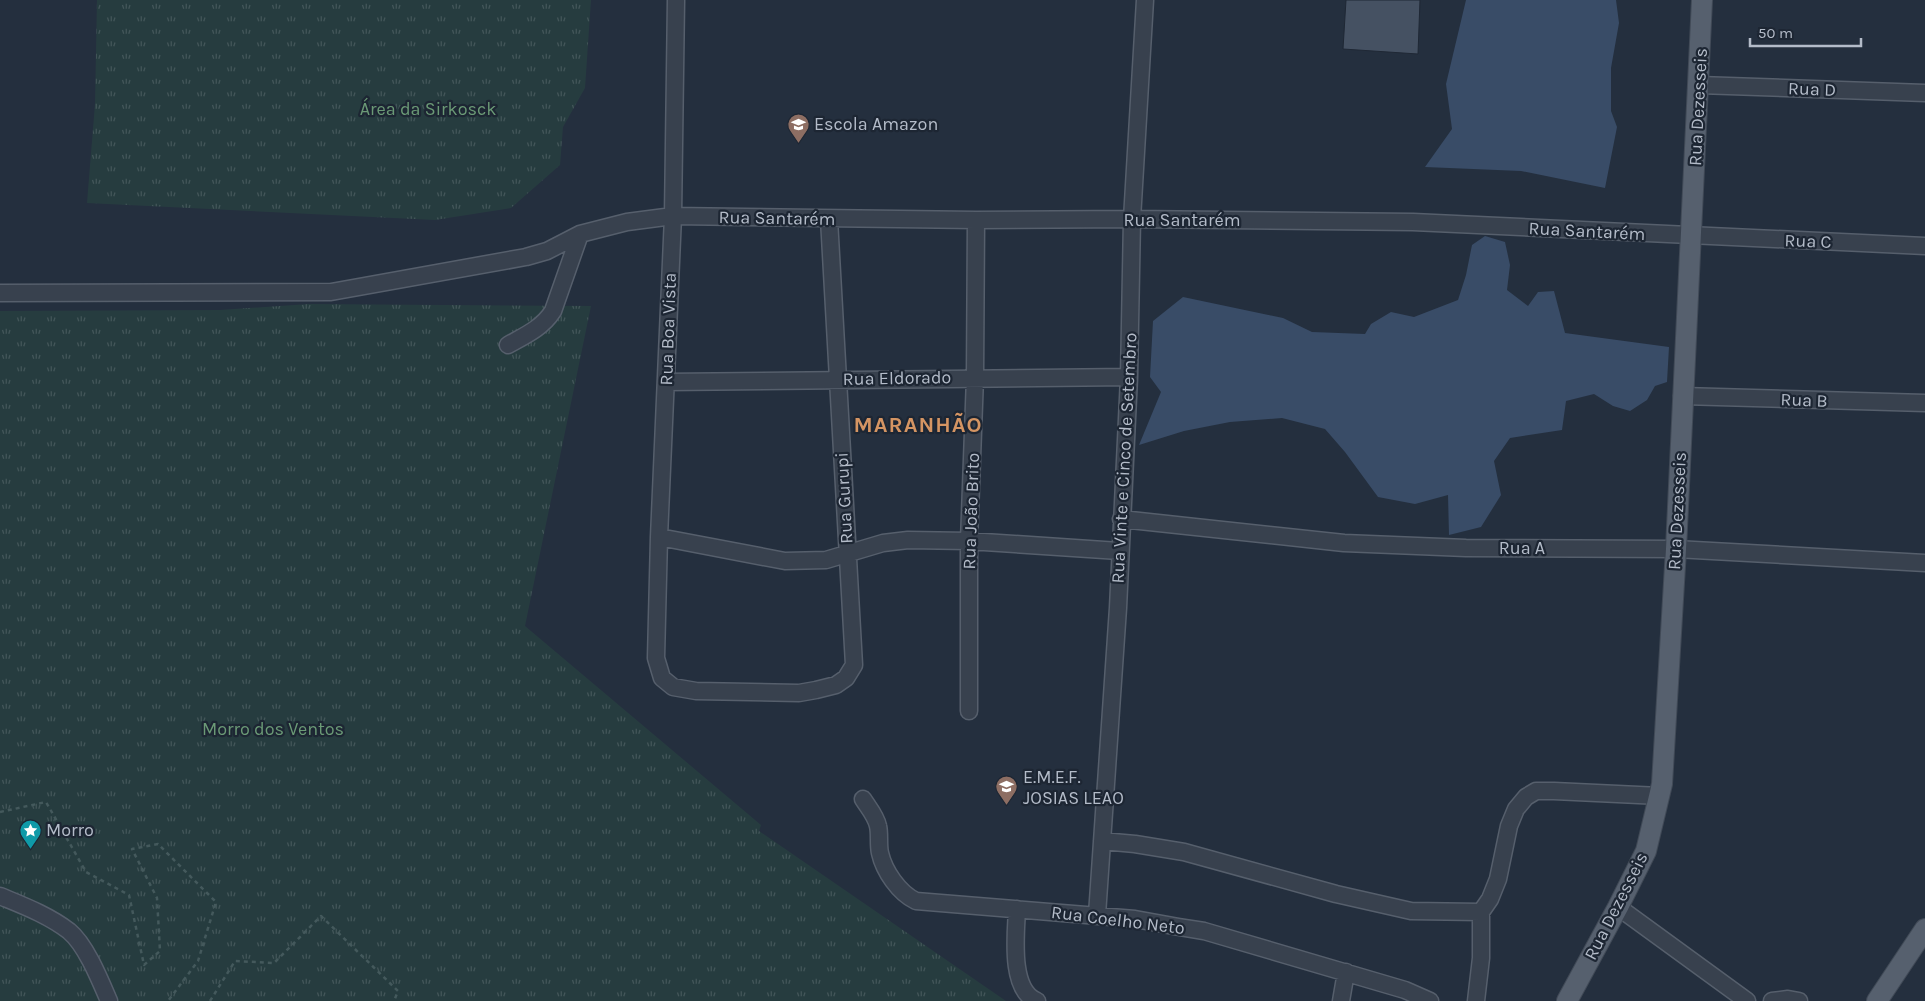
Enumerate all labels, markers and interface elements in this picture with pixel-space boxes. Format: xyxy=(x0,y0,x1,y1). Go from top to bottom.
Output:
scale bar xyxy=(1750,15,1861,47)
text: 50 m xyxy=(1758,24,1793,42)
street label: Rua Dezesseis xyxy=(1684,48,1712,166)
street label: Rua D xyxy=(1788,77,1836,101)
park label: Área da Sirkosck xyxy=(360,97,496,120)
school or university icon: Escola Amazon xyxy=(786,112,810,143)
place label: Escola Amazon xyxy=(814,113,938,135)
street label: Rua Santarém xyxy=(718,206,836,230)
street label: Rua Santarém xyxy=(1123,209,1241,231)
street label: Rua Santarém xyxy=(1528,217,1646,245)
street label: Rua C xyxy=(1784,229,1832,253)
street label: Rua Boa Vista xyxy=(655,272,681,386)
street label: Rua Vinte e Cinco de Setembro xyxy=(1106,332,1142,584)
street label: Rua Eldorado xyxy=(842,366,952,390)
street label: Rua B xyxy=(1780,388,1828,412)
district label: MARANHÃO xyxy=(854,412,983,438)
street label: Rua Gurupi xyxy=(831,452,857,544)
street label: Rua João Brito xyxy=(958,452,984,570)
street label: Rua Dezesseis xyxy=(1663,452,1691,570)
street label: Rua A xyxy=(1499,537,1545,559)
park label: Morro dos Ventos xyxy=(202,718,344,740)
place label: E.M.E.F. JOSIAS LEAO xyxy=(1023,766,1124,809)
school or university icon: E.M.E.F. JOSIAS LEAO xyxy=(995,775,1019,806)
place icon: Morro xyxy=(18,818,42,849)
place label: Morro xyxy=(46,819,94,841)
street label: Rua Dezesseis xyxy=(1579,848,1653,964)
street label: Rua Coelho Neto xyxy=(1050,901,1186,939)

